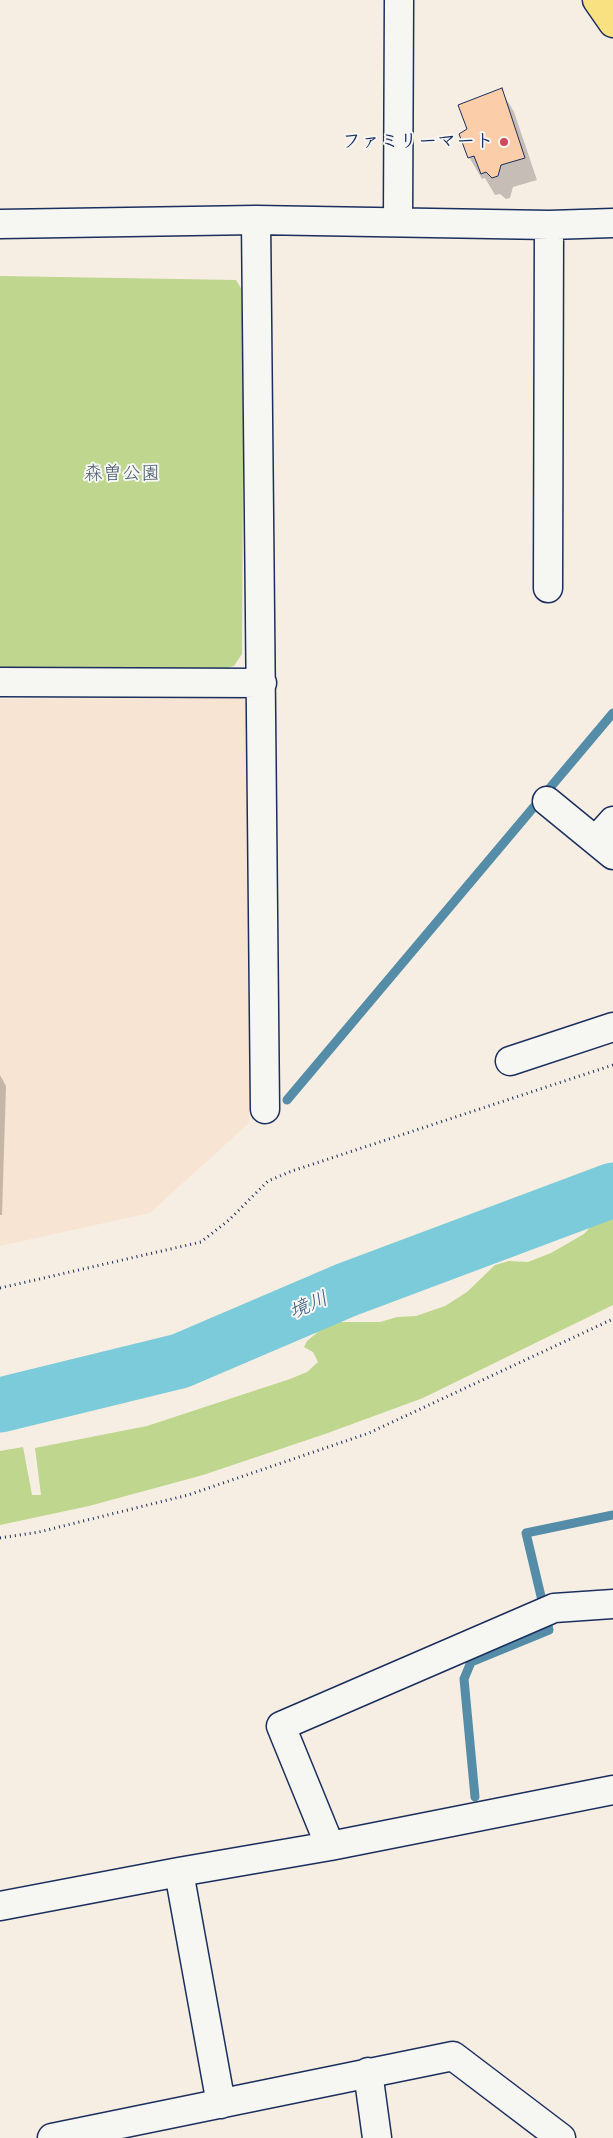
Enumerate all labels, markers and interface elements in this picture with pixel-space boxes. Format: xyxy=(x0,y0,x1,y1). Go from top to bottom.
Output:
place label: ファミリーマート xyxy=(342,131,494,153)
marker: ファミリーマート xyxy=(498,136,510,148)
park label: 森曽公園 xyxy=(84,463,160,485)
water label: 境川 xyxy=(286,1287,332,1325)

